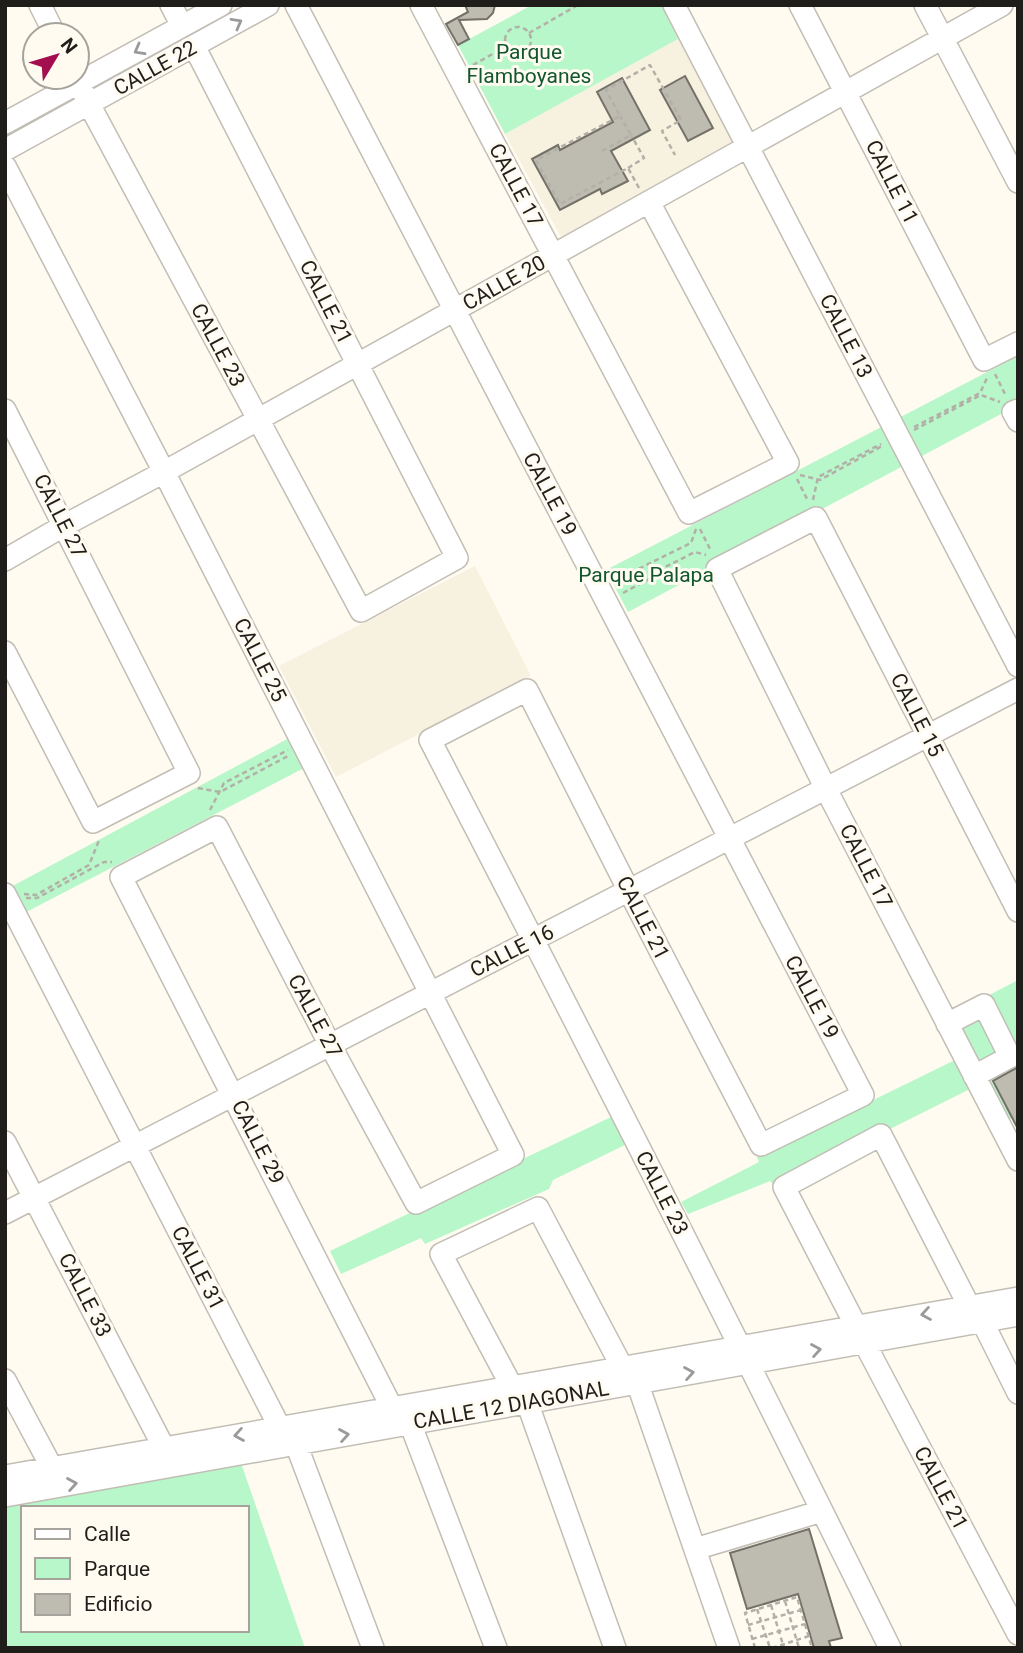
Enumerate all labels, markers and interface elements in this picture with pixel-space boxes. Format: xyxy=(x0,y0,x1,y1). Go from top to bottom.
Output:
one-way arrow xyxy=(229,18,242,31)
north arrow xyxy=(21,21,91,91)
text: N xyxy=(56,33,82,58)
street label: CALLE 22 xyxy=(109,35,201,100)
park label: Parque Flamboyanes xyxy=(467,40,591,88)
one-way arrow xyxy=(134,42,146,55)
street label: CALLE 11 xyxy=(861,136,923,228)
street label: CALLE 17 xyxy=(484,139,548,231)
street label: CALLE 20 xyxy=(458,251,550,315)
street label: CALLE 21 xyxy=(295,256,357,348)
street label: CALLE 13 xyxy=(815,290,877,382)
street label: CALLE 23 xyxy=(186,299,250,391)
street label: CALLE 19 xyxy=(518,448,582,540)
street label: CALLE 27 xyxy=(29,470,91,562)
park label: Parque Palapa xyxy=(578,563,714,587)
street label: CALLE 25 xyxy=(229,614,291,706)
street label: CALLE 15 xyxy=(886,669,948,761)
street label: CALLE 17 xyxy=(835,820,897,912)
street label: CALLE 21 xyxy=(612,872,674,964)
street label: CALLE 16 xyxy=(466,920,558,982)
street label: CALLE 19 xyxy=(780,951,844,1043)
street label: CALLE 27 xyxy=(283,970,347,1062)
street label: CALLE 29 xyxy=(227,1096,289,1188)
street label: CALLE 23 xyxy=(631,1147,693,1239)
street label: CALLE 31 xyxy=(167,1222,229,1314)
street label: CALLE 33 xyxy=(54,1249,116,1341)
one-way arrow xyxy=(920,1306,932,1321)
one-way arrow xyxy=(810,1343,822,1358)
one-way arrow xyxy=(683,1366,695,1381)
street label: CALLE 12 DIAGONAL xyxy=(411,1376,611,1434)
one-way arrow xyxy=(233,1427,245,1442)
one-way arrow xyxy=(339,1428,350,1443)
street label: CALLE 21 xyxy=(909,1442,973,1534)
one-way arrow xyxy=(66,1477,78,1492)
legend xyxy=(21,1506,248,1632)
text: Calle xyxy=(84,1522,130,1546)
text: Parque xyxy=(84,1557,150,1581)
text: Edificio xyxy=(84,1592,152,1616)

